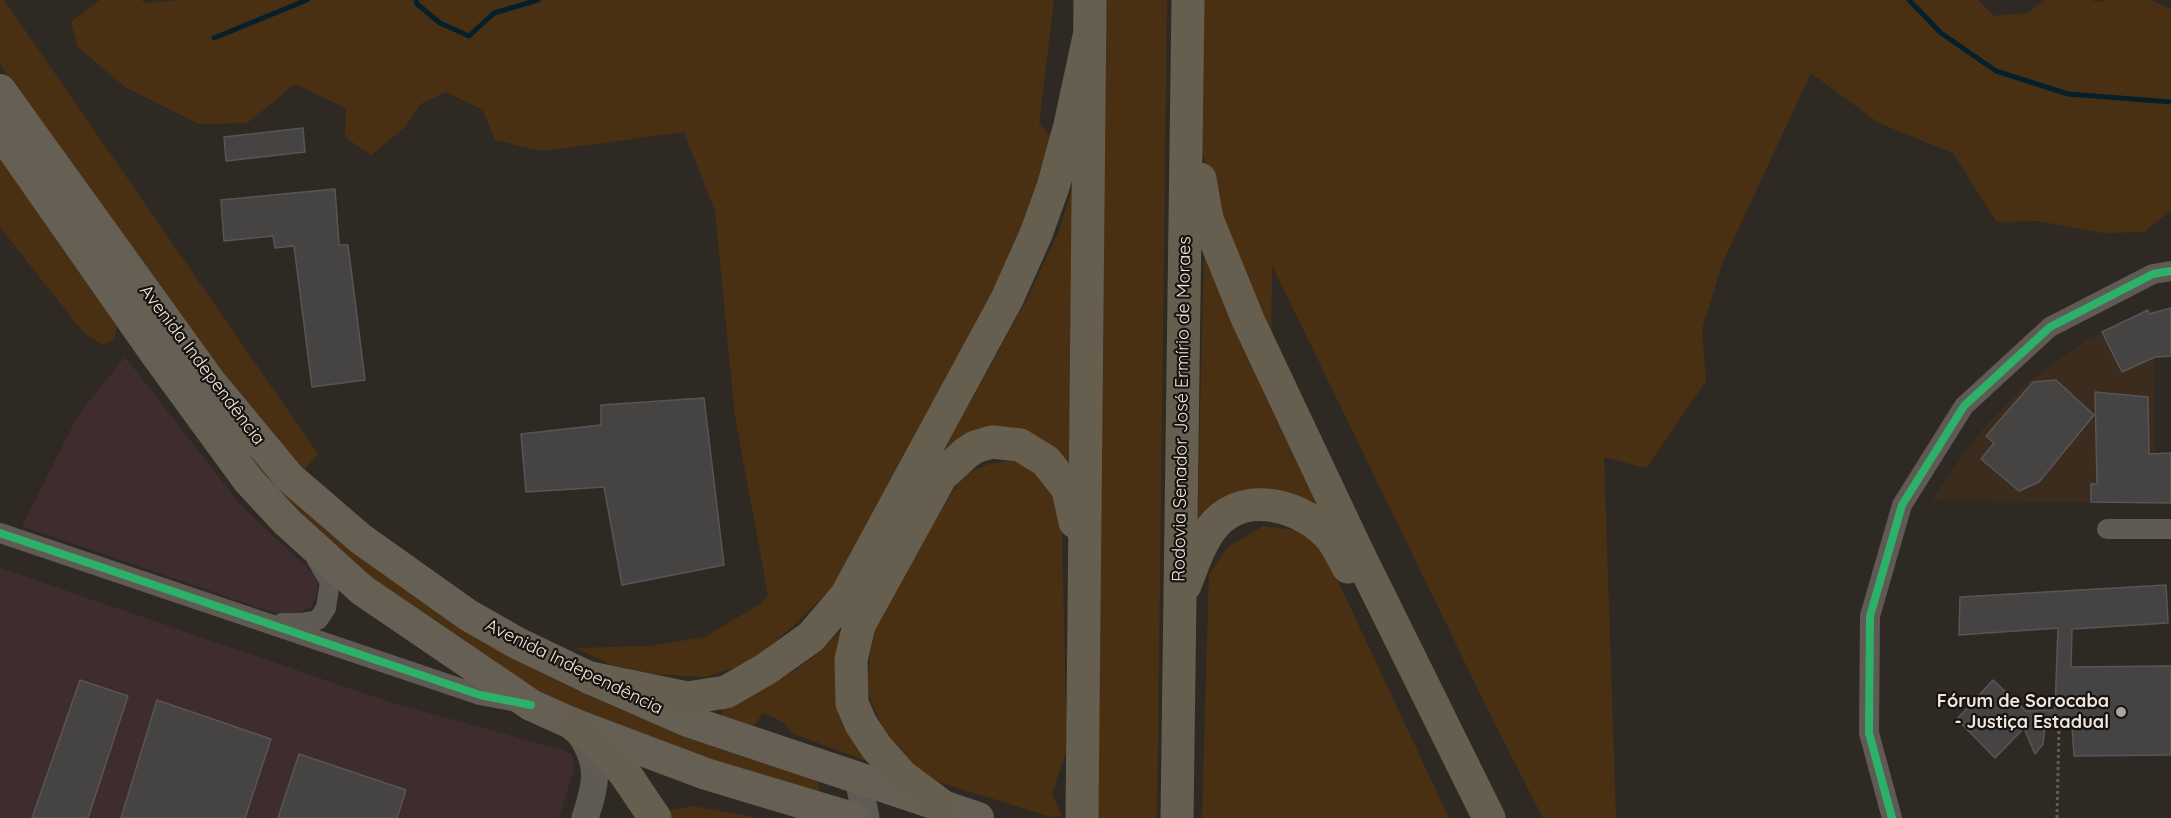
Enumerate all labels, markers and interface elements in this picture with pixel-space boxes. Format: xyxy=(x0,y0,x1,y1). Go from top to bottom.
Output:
street label: Rodovia Senador José Ermírio de Moraes xyxy=(1168,236,1196,582)
street label: Avenida Independência xyxy=(135,281,269,449)
street label: Avenida Independência xyxy=(482,615,666,719)
place label: Fórum de Sorocaba - Justiça Estadual xyxy=(1937,691,2109,734)
marker: Fórum de Sorocaba - Justiça Estadual xyxy=(2114,705,2128,719)

